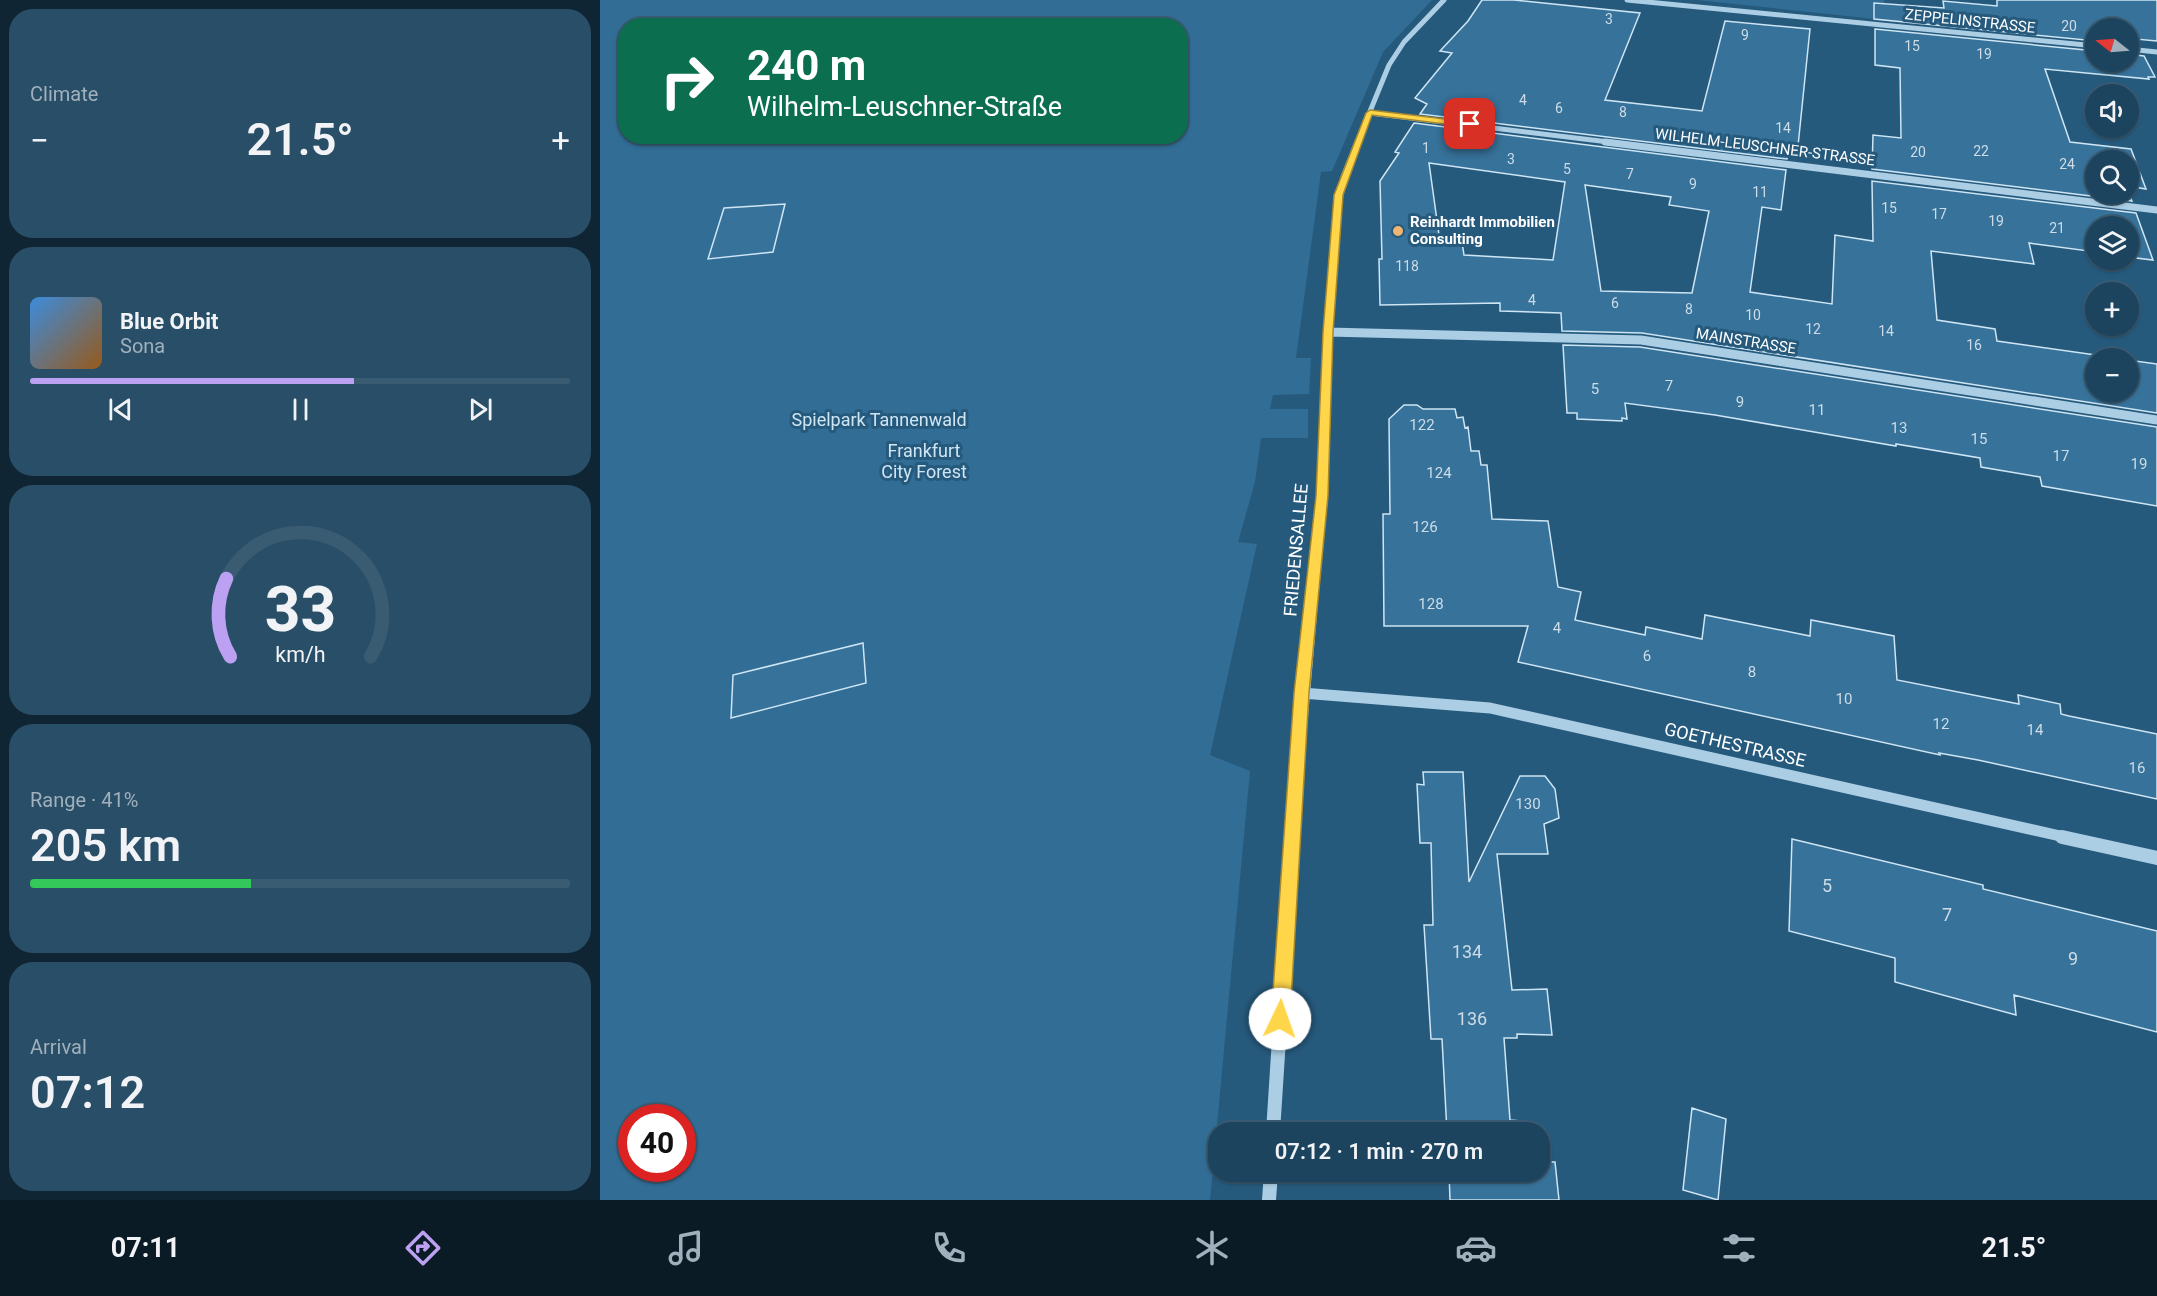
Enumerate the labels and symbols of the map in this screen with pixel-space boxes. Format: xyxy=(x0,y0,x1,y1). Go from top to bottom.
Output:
street label: ZEPPELINSTRASSE xyxy=(1904,5,2037,37)
house number: 3 xyxy=(1605,11,1613,27)
house number: 20 xyxy=(2061,18,2077,34)
north arrow xyxy=(2085,18,2139,72)
house number: 9 xyxy=(1741,27,1749,43)
house number: 15 xyxy=(1904,38,1920,54)
house number: 19 xyxy=(1976,46,1992,62)
house number: 4 xyxy=(1519,92,1527,108)
pin xyxy=(1444,98,1495,149)
house number: 6 xyxy=(1555,100,1563,116)
house number: 8 xyxy=(1619,104,1627,120)
house number: 14 xyxy=(1775,120,1791,136)
street label: WILHELM-LEUSCHNER-STRASSE xyxy=(1654,125,1877,169)
house number: 1 xyxy=(1422,140,1430,156)
house number: 22 xyxy=(1973,143,1989,159)
house number: 20 xyxy=(1910,144,1926,160)
house number: 3 xyxy=(1507,151,1515,167)
house number: 24 xyxy=(2059,156,2075,172)
house number: 5 xyxy=(1563,161,1571,177)
house number: 7 xyxy=(1626,166,1634,182)
house number: 9 xyxy=(1689,176,1697,192)
house number: 11 xyxy=(1752,184,1768,200)
house number: 15 xyxy=(1881,200,1897,216)
house number: 17 xyxy=(1931,206,1947,222)
place label: Reinhardt Immobilien Consulting xyxy=(1410,213,1555,248)
house number: 19 xyxy=(1988,213,2004,229)
house number: 21 xyxy=(2049,220,2065,236)
marker: Reinhardt Immobilien Consulting xyxy=(1391,224,1405,238)
house number: 118 xyxy=(1395,258,1419,274)
house number: 4 xyxy=(1528,292,1536,308)
house number: 6 xyxy=(1611,295,1619,311)
house number: 8 xyxy=(1685,301,1693,317)
house number: 10 xyxy=(1745,307,1761,323)
house number: 12 xyxy=(1805,321,1821,337)
house number: 14 xyxy=(1878,323,1894,339)
street label: MAINSTRASSE xyxy=(1695,324,1798,358)
house number: 16 xyxy=(1966,337,1982,353)
house number: 7 xyxy=(1665,377,1673,395)
house number: 5 xyxy=(1591,380,1599,398)
house number: 9 xyxy=(1736,393,1744,411)
house number: 11 xyxy=(1809,401,1825,419)
park label: Spielpark Tannenwald xyxy=(791,409,967,430)
house number: 122 xyxy=(1409,416,1435,434)
house number: 13 xyxy=(1891,419,1907,437)
house number: 15 xyxy=(1971,430,1987,448)
park label: Frankfurt City Forest xyxy=(881,440,967,482)
house number: 17 xyxy=(2053,447,2069,465)
house number: 19 xyxy=(2131,455,2147,473)
house number: 124 xyxy=(1426,464,1452,482)
street label: FRIEDENSALLEE xyxy=(1279,483,1312,617)
house number: 126 xyxy=(1412,518,1438,536)
house number: 128 xyxy=(1418,595,1444,613)
house number: 4 xyxy=(1553,619,1562,637)
house number: 6 xyxy=(1643,647,1651,665)
house number: 8 xyxy=(1748,663,1756,681)
house number: 10 xyxy=(1836,690,1852,708)
house number: 12 xyxy=(1933,715,1949,733)
street label: GOETHESTRASSE xyxy=(1662,718,1808,771)
house number: 14 xyxy=(2027,721,2044,739)
house number: 16 xyxy=(2129,759,2145,777)
house number: 130 xyxy=(1515,795,1541,813)
house number: 5 xyxy=(1822,875,1832,896)
house number: 7 xyxy=(1942,904,1952,925)
house number: 134 xyxy=(1452,941,1482,962)
house number: 9 xyxy=(2068,948,2078,969)
position arrow xyxy=(1248,987,1312,1051)
house number: 136 xyxy=(1457,1008,1487,1029)
speed limit sign: 40 xyxy=(618,1104,696,1182)

